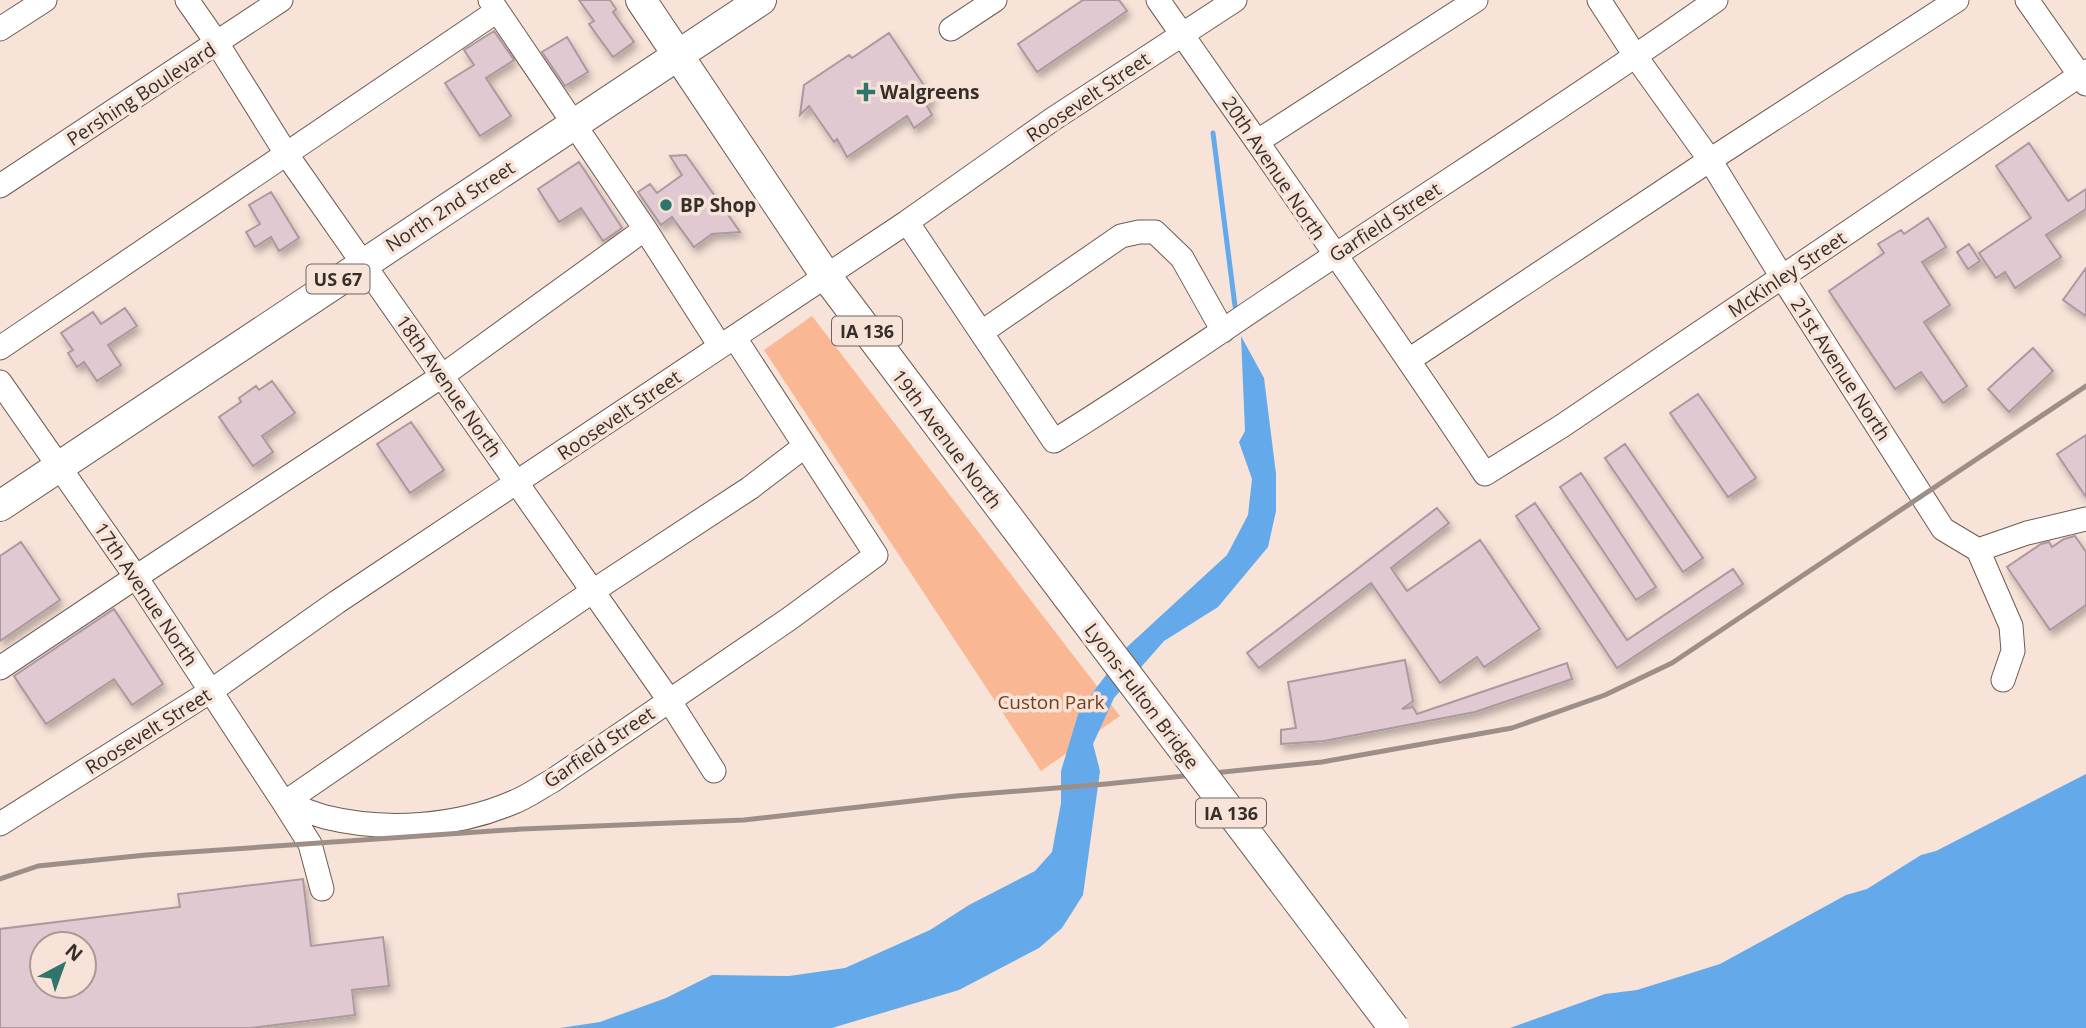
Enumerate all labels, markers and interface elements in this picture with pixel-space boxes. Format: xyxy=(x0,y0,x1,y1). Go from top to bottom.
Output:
street label: Pershing Boulevard xyxy=(62,36,220,152)
street label: Roosevelt Street xyxy=(1021,46,1155,148)
place label: Walgreens xyxy=(880,79,979,105)
marker: Walgreens xyxy=(858,84,874,100)
street label: 20th Avenue North xyxy=(1216,91,1332,245)
street label: North 2nd Street xyxy=(380,154,520,257)
street label: Garfield Street xyxy=(1324,176,1446,268)
place label: BP Shop xyxy=(680,192,756,218)
marker: BP Shop xyxy=(658,197,674,213)
street label: McKinley Street xyxy=(1723,225,1851,323)
road number: US 67 xyxy=(306,264,370,293)
street label: 21st Avenue North xyxy=(1785,293,1897,445)
street label: 18th Avenue North xyxy=(390,310,508,462)
road number: IA 136 xyxy=(832,316,902,346)
street label: Roosevelt Street xyxy=(552,364,686,466)
street label: 19th Avenue North xyxy=(886,364,1008,514)
street label: 17th Avenue North xyxy=(88,517,204,671)
street label: Lyons-Fulton Bridge xyxy=(1079,618,1205,774)
street label: Roosevelt Street xyxy=(80,682,216,780)
park label: Custon Park xyxy=(997,689,1105,715)
street label: Garfield Street xyxy=(538,700,660,794)
road number: IA 136 xyxy=(1196,798,1266,828)
north arrow xyxy=(28,930,98,1000)
text: N xyxy=(60,937,89,967)

